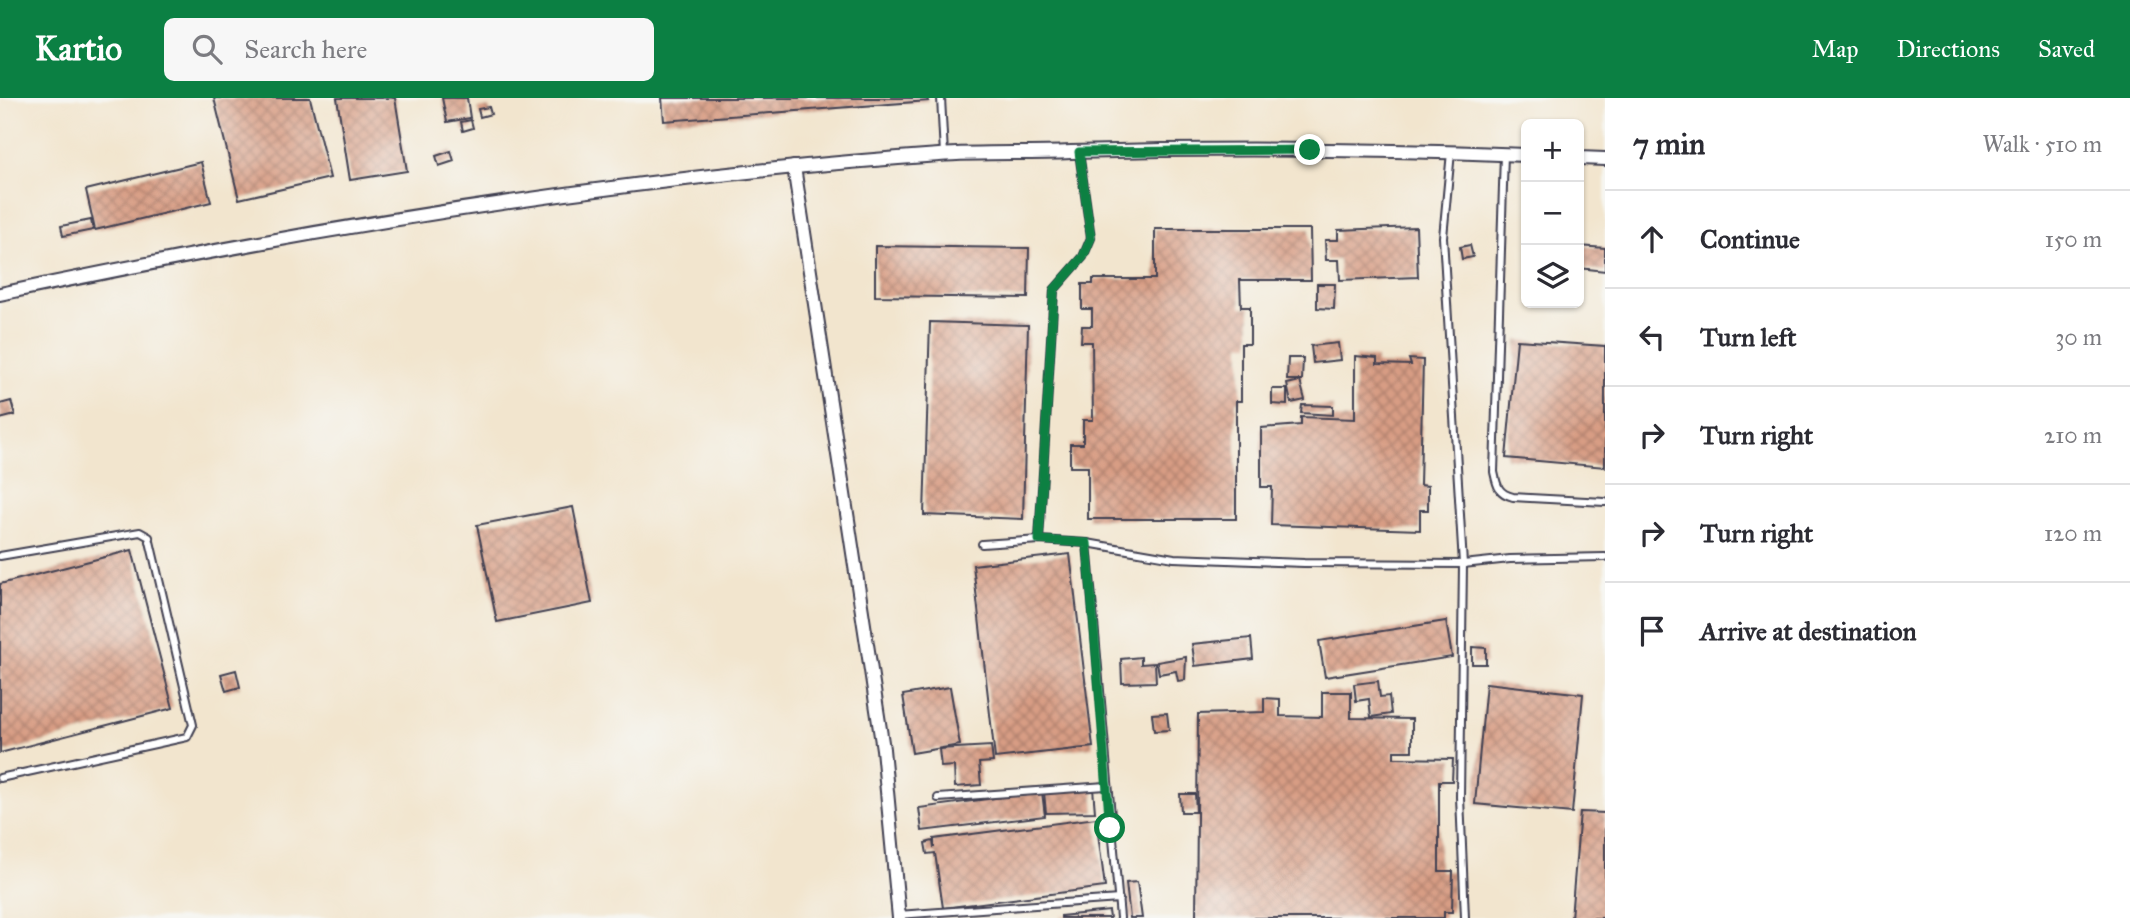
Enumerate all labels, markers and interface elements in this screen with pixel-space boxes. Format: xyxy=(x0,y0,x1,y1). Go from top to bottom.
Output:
search box xyxy=(164,18,654,81)
text: Kartio xyxy=(35,29,122,69)
icon: search xyxy=(188,30,226,68)
text: Search here xyxy=(244,33,367,65)
text: Map xyxy=(1812,34,1859,64)
text: Directions xyxy=(1897,34,2000,64)
text: Saved xyxy=(2038,34,2095,64)
map controls xyxy=(1521,119,1584,308)
button: + xyxy=(1521,119,1584,182)
text: 7 min xyxy=(1633,126,1705,162)
text: Walk · 510 m xyxy=(1982,130,2102,158)
route end xyxy=(1294,134,1325,165)
button: − xyxy=(1521,182,1584,245)
icon: ahead xyxy=(1633,220,1671,258)
text: Continue xyxy=(1700,223,1800,255)
text: 150 m xyxy=(2045,225,2102,253)
button: layers xyxy=(1521,245,1584,308)
icon: left xyxy=(1633,318,1671,356)
text: Turn left xyxy=(1700,321,1796,353)
text: 30 m xyxy=(2055,323,2102,351)
icon: right xyxy=(1633,416,1671,454)
text: Turn right xyxy=(1700,419,1813,451)
text: 210 m xyxy=(2044,421,2102,449)
icon: right xyxy=(1633,514,1671,552)
text: Turn right xyxy=(1700,517,1813,549)
text: 120 m xyxy=(2044,519,2102,547)
icon: arrive xyxy=(1633,612,1671,650)
text: Arrive at destination xyxy=(1700,615,1917,647)
route start xyxy=(1094,812,1125,843)

